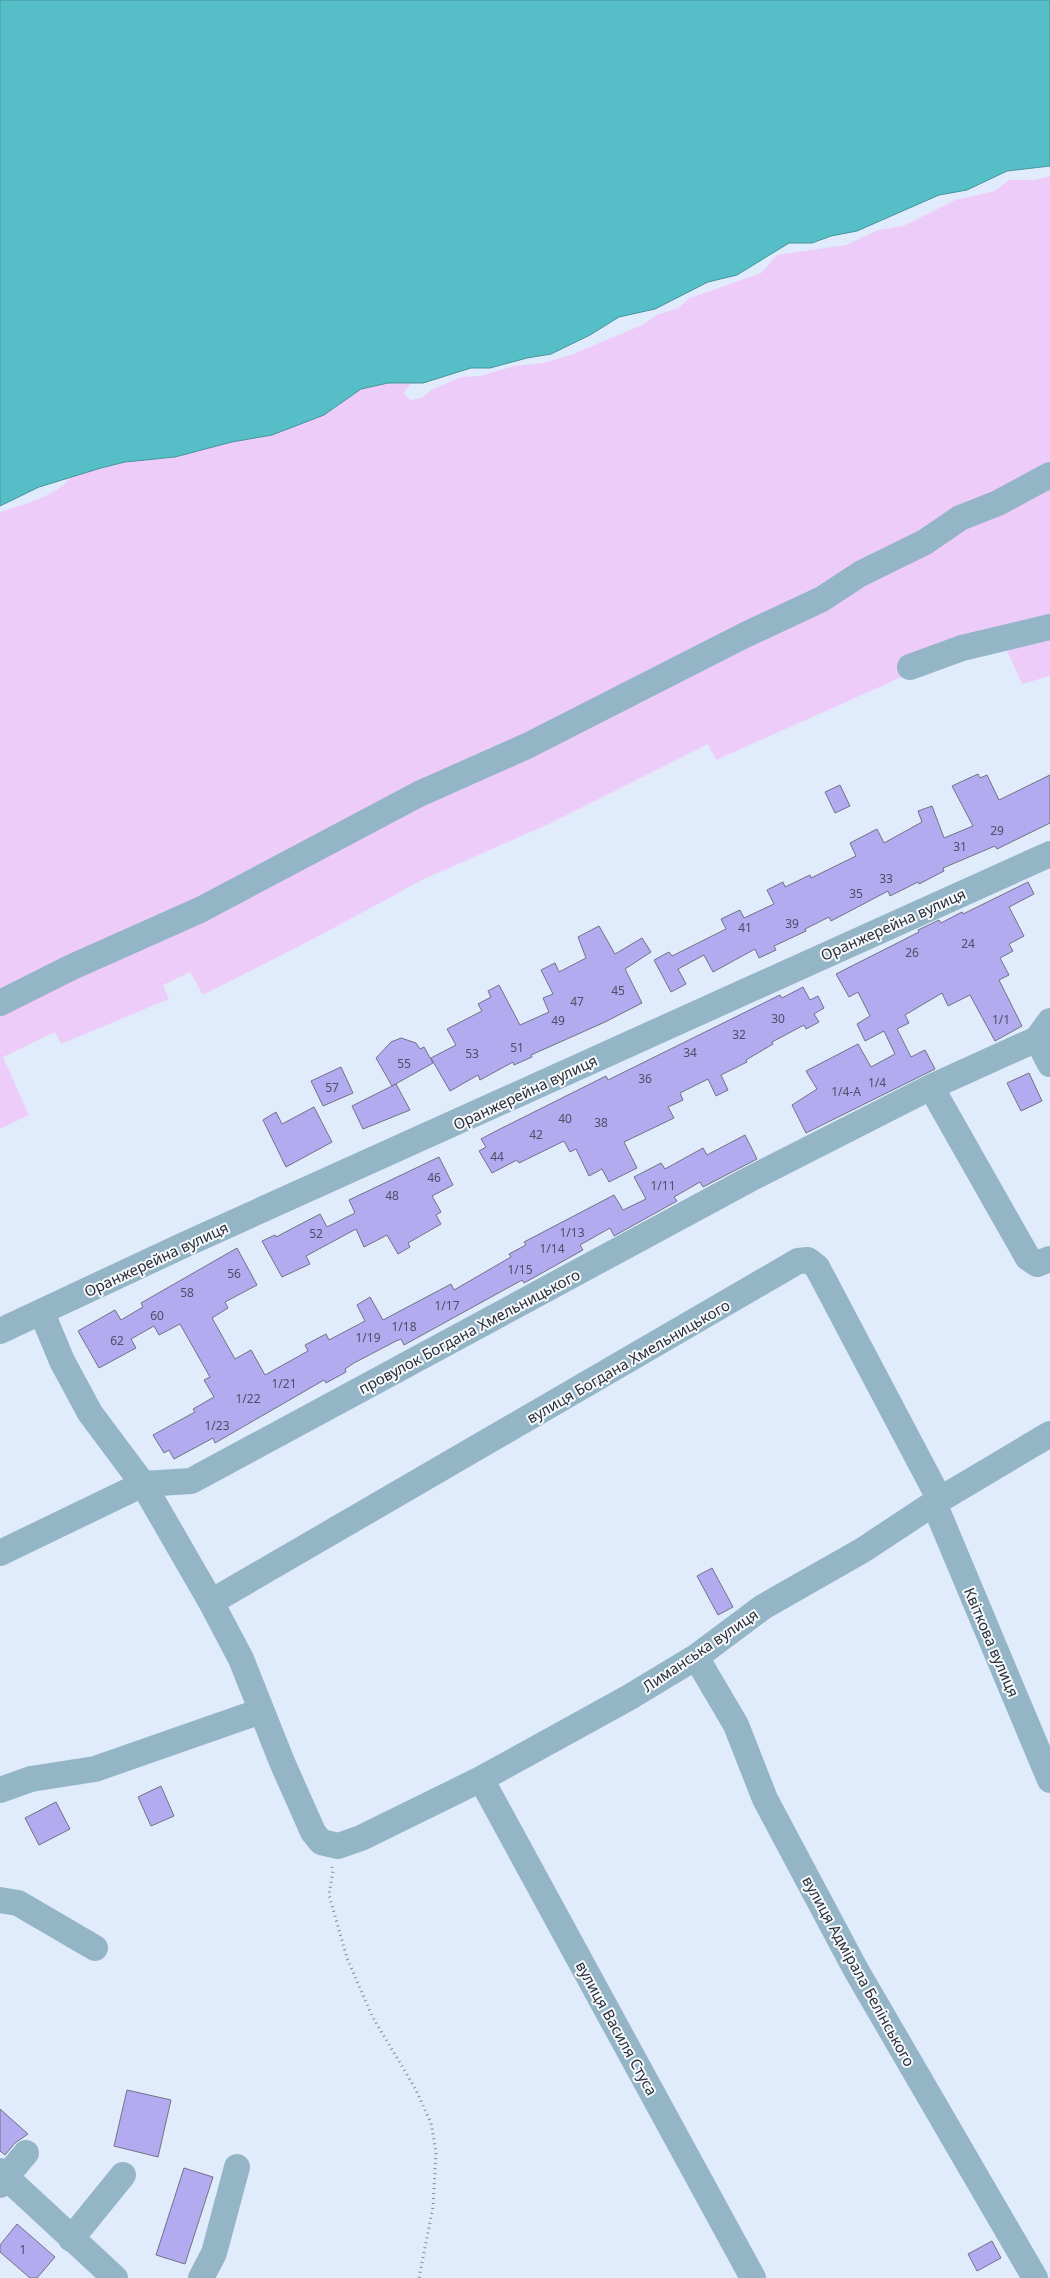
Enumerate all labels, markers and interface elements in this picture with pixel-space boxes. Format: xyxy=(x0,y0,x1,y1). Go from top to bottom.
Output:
house number: 29 xyxy=(990,822,1004,839)
house number: 31 xyxy=(953,838,967,855)
house number: 33 xyxy=(879,870,893,887)
street label: Оранжерейна вулиця xyxy=(817,883,969,965)
house number: 35 xyxy=(849,885,863,902)
house number: 39 xyxy=(785,915,799,932)
house number: 41 xyxy=(738,919,752,936)
house number: 24 xyxy=(961,935,975,952)
house number: 26 xyxy=(905,944,919,961)
house number: 45 xyxy=(611,982,625,999)
house number: 47 xyxy=(570,993,584,1010)
house number: 30 xyxy=(771,1010,785,1027)
house number: 1/1 xyxy=(992,1011,1010,1028)
house number: 49 xyxy=(551,1012,565,1029)
house number: 32 xyxy=(732,1026,746,1043)
house number: 51 xyxy=(510,1039,524,1056)
house number: 34 xyxy=(683,1044,697,1061)
house number: 53 xyxy=(465,1045,479,1062)
street label: Оранжерейна вулиця xyxy=(450,1050,600,1134)
house number: 55 xyxy=(397,1055,411,1072)
house number: 36 xyxy=(638,1070,652,1087)
house number: 1/4 xyxy=(868,1074,886,1091)
house number: 57 xyxy=(325,1079,339,1096)
house number: 1/4-А xyxy=(831,1083,861,1100)
house number: 40 xyxy=(558,1110,572,1127)
house number: 38 xyxy=(594,1114,608,1131)
house number: 42 xyxy=(529,1126,543,1143)
house number: 44 xyxy=(490,1148,504,1165)
house number: 46 xyxy=(427,1169,441,1186)
house number: 1/11 xyxy=(650,1177,676,1194)
house number: 48 xyxy=(385,1187,399,1204)
street label: Оранжерейна вулиця xyxy=(81,1217,231,1301)
house number: 1/13 xyxy=(559,1224,585,1241)
house number: 52 xyxy=(309,1225,323,1242)
house number: 1/14 xyxy=(539,1240,565,1257)
house number: 1/15 xyxy=(507,1261,533,1278)
street label: провулок Богдана Хмельницького xyxy=(355,1264,583,1398)
house number: 56 xyxy=(227,1265,241,1282)
house number: 58 xyxy=(180,1284,194,1301)
street label: вулиця Богдана Хмельницького xyxy=(523,1294,733,1428)
house number: 1/17 xyxy=(434,1297,460,1314)
house number: 60 xyxy=(150,1307,164,1324)
house number: 1/18 xyxy=(391,1318,417,1335)
house number: 1/19 xyxy=(355,1329,381,1346)
house number: 62 xyxy=(110,1332,124,1349)
house number: 1/21 xyxy=(271,1375,297,1392)
house number: 1/22 xyxy=(235,1390,261,1407)
house number: 1/23 xyxy=(204,1417,230,1434)
street label: Квіткова вулиця xyxy=(960,1584,1024,1700)
street label: Лиманська вулиця xyxy=(638,1604,762,1696)
street label: вулиця Адмірала Белінського xyxy=(798,1872,920,2070)
street label: вулиця Василя Стуса xyxy=(572,1957,662,2099)
house number: 1 xyxy=(20,2241,26,2258)

